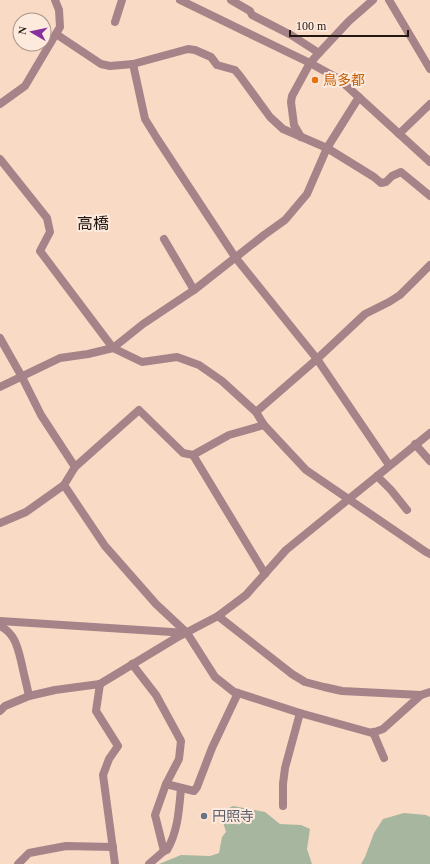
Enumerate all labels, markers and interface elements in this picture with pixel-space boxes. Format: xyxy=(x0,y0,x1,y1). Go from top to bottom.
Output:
north arrow xyxy=(12,12,52,52)
scale bar xyxy=(290,12,408,38)
text: 100 m xyxy=(296,19,327,33)
text: N xyxy=(16,26,29,35)
place label: 鳥多都 xyxy=(323,73,365,88)
marker: 鳥多都 xyxy=(310,75,320,85)
district label: 高橋 xyxy=(77,215,109,232)
place label: 円照寺 xyxy=(212,809,254,824)
marker: 円照寺 xyxy=(199,811,209,821)

